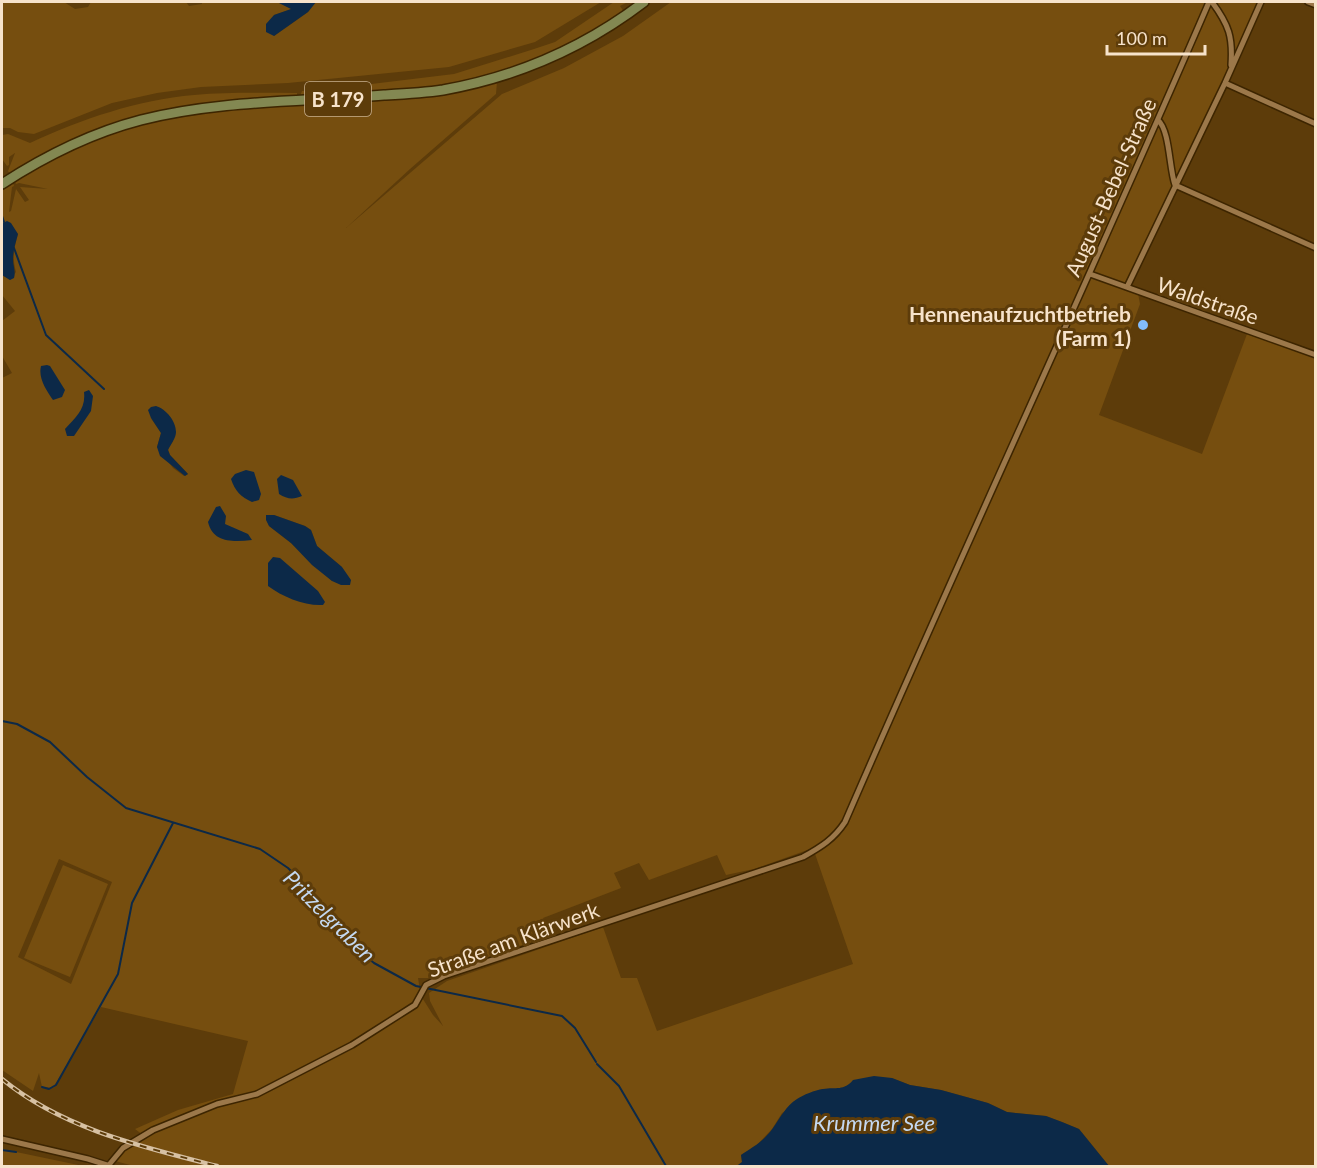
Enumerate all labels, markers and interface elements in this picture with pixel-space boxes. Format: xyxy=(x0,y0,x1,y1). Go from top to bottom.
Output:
scale bar xyxy=(1107,18,1204,56)
text: 100 m xyxy=(1116,27,1167,49)
road number: B 179 xyxy=(305,82,371,116)
street label: August-Bebel-Straße xyxy=(1059,94,1161,280)
street label: Waldstraße xyxy=(1154,271,1262,329)
place label: Hennenaufzuchtbetrieb (Farm 1) xyxy=(909,301,1131,350)
marker: Hennenaufzuchtbetrieb (Farm 1) xyxy=(1136,318,1150,332)
water label: Pritzelgraben xyxy=(278,864,382,968)
street label: Straße am Klärwerk xyxy=(424,896,603,982)
water label: Krummer See xyxy=(813,1109,935,1136)

